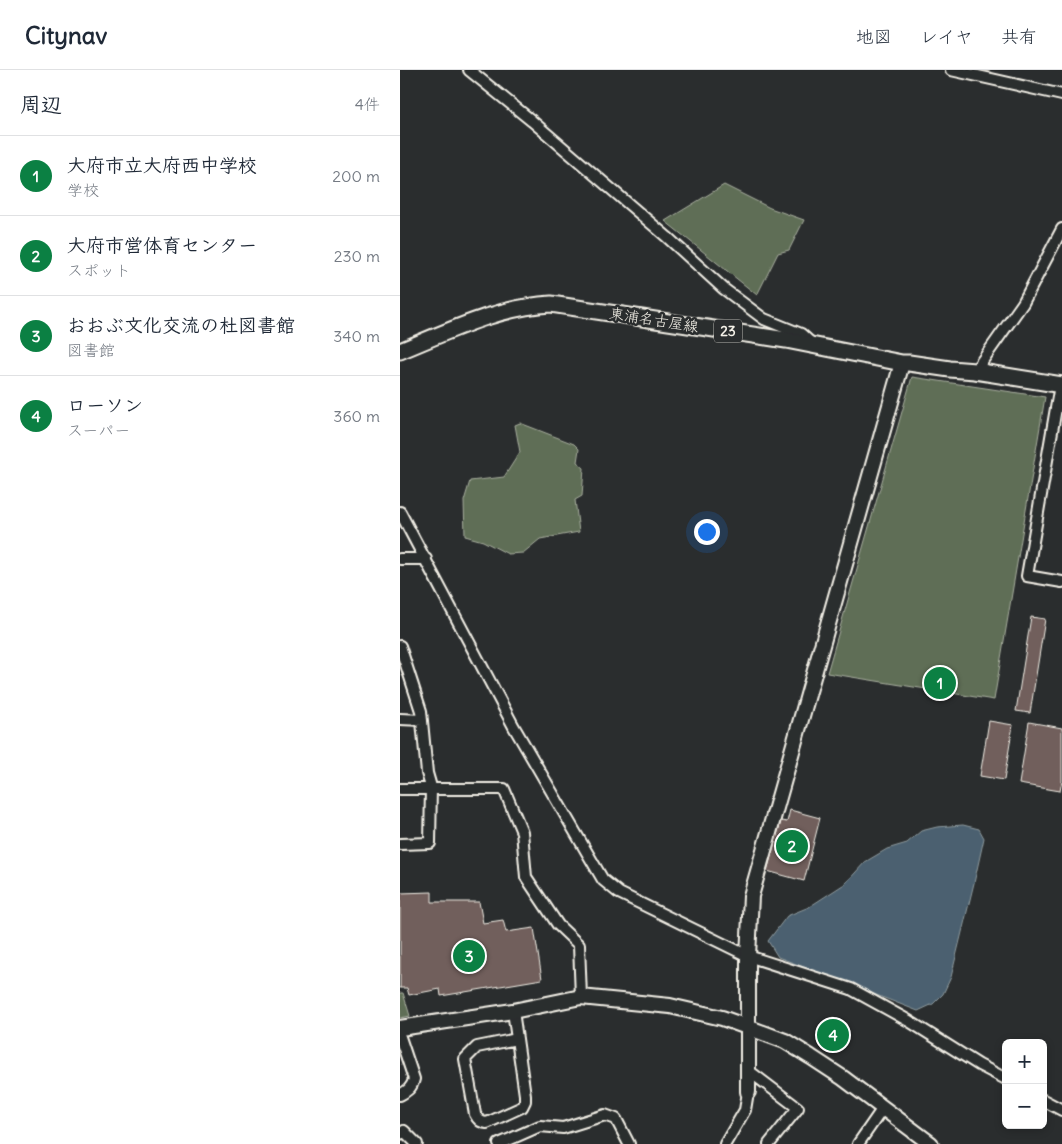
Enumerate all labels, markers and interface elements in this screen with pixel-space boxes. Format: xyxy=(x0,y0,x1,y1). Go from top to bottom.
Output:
text: Citynav xyxy=(25,20,107,50)
text: 地図 xyxy=(856,25,892,48)
text: レイヤ xyxy=(920,25,973,48)
text: 共有 xyxy=(1001,25,1037,48)
text: 周辺 xyxy=(20,91,62,118)
text: 4件 xyxy=(355,94,380,114)
text: 大府市立大府西中学校 xyxy=(67,153,257,177)
text: 1 xyxy=(33,166,39,186)
text: 200 m xyxy=(332,166,380,186)
text: 学校 xyxy=(67,180,99,200)
text: 大府市営体育センター xyxy=(67,233,257,257)
text: 2 xyxy=(32,246,40,266)
text: 230 m xyxy=(334,246,380,266)
text: スポット xyxy=(67,260,131,280)
street label: 東浦名古屋線 xyxy=(608,303,700,336)
text: おおぶ文化交流の杜図書館 xyxy=(67,313,295,337)
road number: 23 xyxy=(714,320,742,342)
text: 3 xyxy=(31,326,41,346)
text: 340 m xyxy=(333,326,380,346)
text: 図書館 xyxy=(67,340,115,360)
text: ローソン xyxy=(67,393,143,417)
text: 4 xyxy=(31,406,41,426)
text: 360 m xyxy=(333,406,380,426)
text: スーパー xyxy=(67,420,130,440)
your location xyxy=(694,519,720,545)
pin: 1 xyxy=(924,664,956,702)
pin: 2 xyxy=(776,827,808,865)
pin: 3 xyxy=(453,937,485,975)
pin: 4 xyxy=(817,1016,849,1054)
map controls xyxy=(1002,1039,1047,1129)
button: + xyxy=(1002,1039,1047,1084)
button: − xyxy=(1002,1084,1047,1129)

